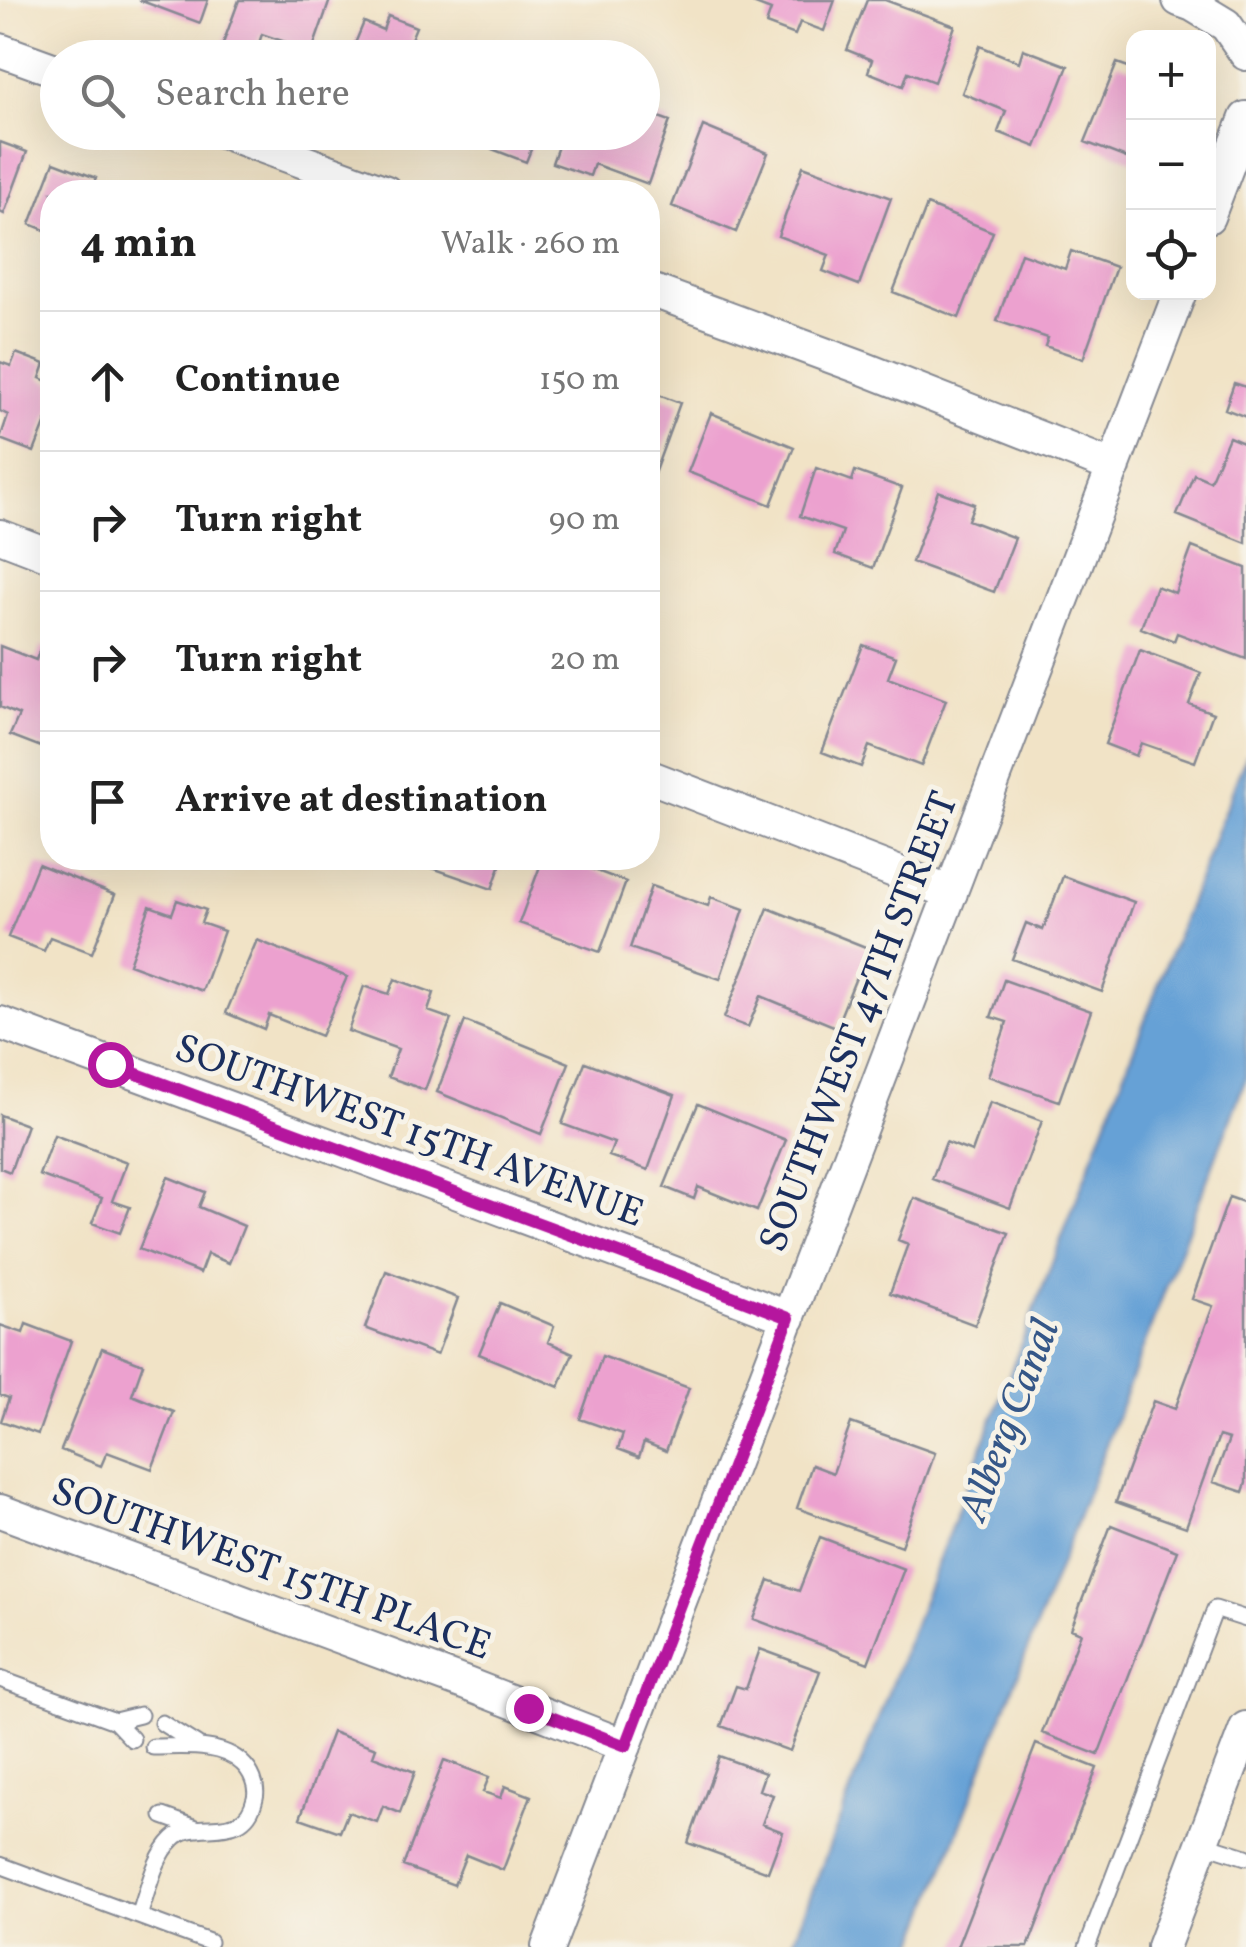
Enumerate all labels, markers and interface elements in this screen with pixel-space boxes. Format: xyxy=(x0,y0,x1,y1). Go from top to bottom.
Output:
map controls xyxy=(1126,30,1216,300)
button: + xyxy=(1126,30,1216,120)
search box xyxy=(40,40,660,150)
icon: search xyxy=(75,68,130,123)
text: Search here xyxy=(155,69,350,122)
button: − xyxy=(1126,120,1216,210)
button: locate xyxy=(1126,210,1216,300)
text: 4 min xyxy=(80,216,197,275)
text: Walk · 260 m xyxy=(441,223,620,267)
icon: ahead xyxy=(80,354,135,409)
text: Continue xyxy=(175,355,340,408)
text: 150 m xyxy=(539,359,620,403)
icon: right xyxy=(80,494,135,549)
text: Turn right xyxy=(175,495,362,548)
text: 90 m xyxy=(549,499,620,543)
icon: right xyxy=(80,634,135,689)
text: Turn right xyxy=(175,635,362,688)
text: 20 m xyxy=(549,639,620,683)
icon: arrive xyxy=(80,774,135,829)
text: Arrive at destination xyxy=(175,775,548,828)
street label: SOUTHWEST 47TH STREET xyxy=(747,784,974,1261)
street label: SOUTHWEST 15TH AVENUE xyxy=(166,1022,651,1244)
route start xyxy=(88,1042,134,1088)
water label: Alberg Canal xyxy=(945,1311,1077,1532)
street label: SOUTHWEST 15TH PLACE xyxy=(43,1465,498,1676)
route end xyxy=(506,1686,552,1732)

